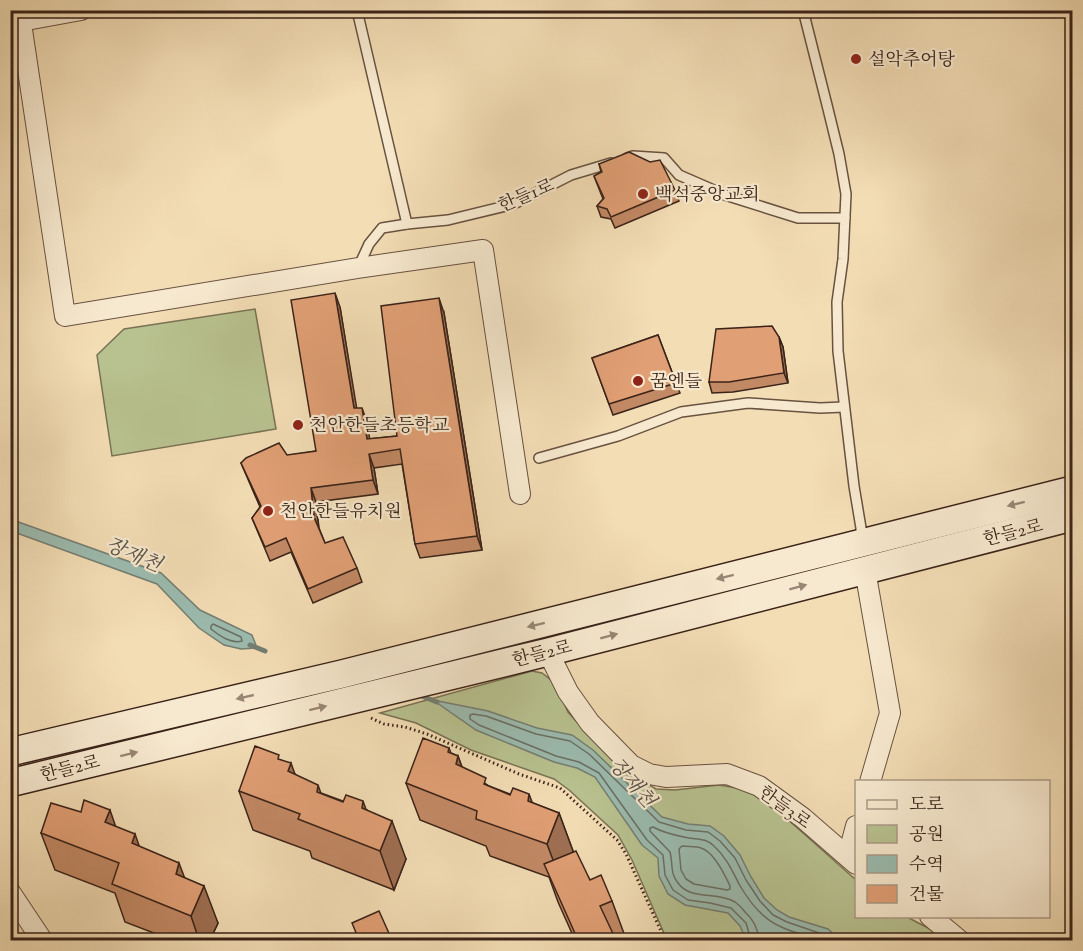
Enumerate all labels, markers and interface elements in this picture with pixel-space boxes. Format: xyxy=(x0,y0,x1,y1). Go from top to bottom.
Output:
place label: 설악추어탕 xyxy=(868,48,956,74)
marker: 설악추어탕 xyxy=(849,52,863,66)
street label: 한들1로 xyxy=(495,173,559,220)
place label: 백석중앙교회 xyxy=(655,183,759,209)
marker: 백석중앙교회 xyxy=(636,187,650,201)
place label: 꿈엔들 xyxy=(650,370,703,396)
marker: 꿈엔들 xyxy=(631,374,645,388)
place label: 천안한들초등학교 xyxy=(310,414,450,440)
marker: 천안한들초등학교 xyxy=(291,418,305,432)
one-way arrow xyxy=(1007,499,1025,509)
place label: 천안한들유치원 xyxy=(280,500,402,526)
marker: 천안한들유치원 xyxy=(261,504,275,518)
street label: 한들2로 xyxy=(981,514,1046,554)
water label: 장재천 xyxy=(101,532,167,582)
one-way arrow xyxy=(716,573,734,583)
one-way arrow xyxy=(789,582,807,591)
one-way arrow xyxy=(527,621,545,630)
one-way arrow xyxy=(600,631,618,640)
street label: 한들2로 xyxy=(510,635,575,675)
one-way arrow xyxy=(235,692,254,702)
one-way arrow xyxy=(309,702,327,712)
one-way arrow xyxy=(119,749,138,759)
street label: 한들2로 xyxy=(38,750,103,790)
water label: 장재천 xyxy=(601,752,662,816)
legend xyxy=(855,780,1050,918)
street label: 한들3로 xyxy=(752,781,816,837)
text: 도로 xyxy=(909,793,944,819)
text: 공원 xyxy=(909,823,944,849)
text: 수역 xyxy=(909,853,944,879)
text: 건물 xyxy=(909,883,944,909)

